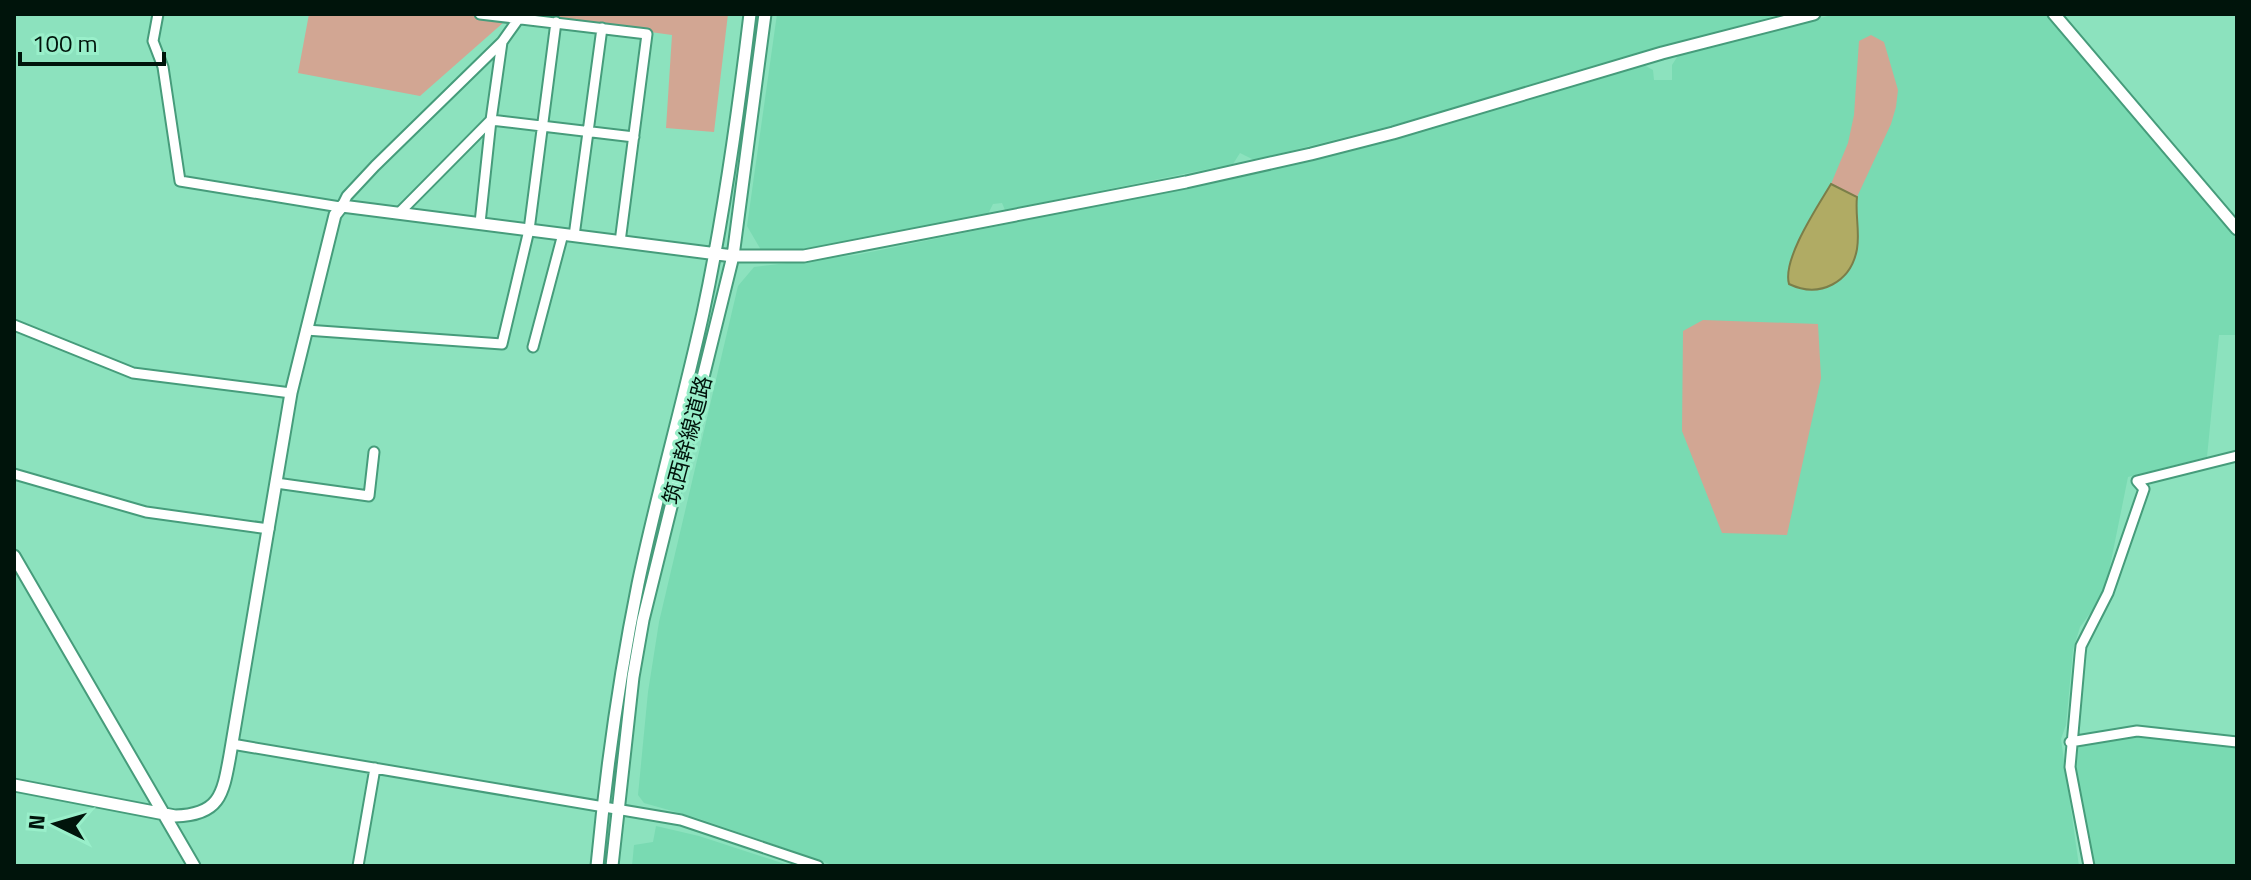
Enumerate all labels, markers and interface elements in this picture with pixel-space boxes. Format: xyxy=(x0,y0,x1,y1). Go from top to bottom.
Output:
scale bar xyxy=(20,16,164,66)
text: 100 m xyxy=(32,25,98,61)
street label: 筑西幹線道路 xyxy=(653,372,721,508)
north arrow xyxy=(16,784,96,864)
text: N xyxy=(18,813,54,831)

